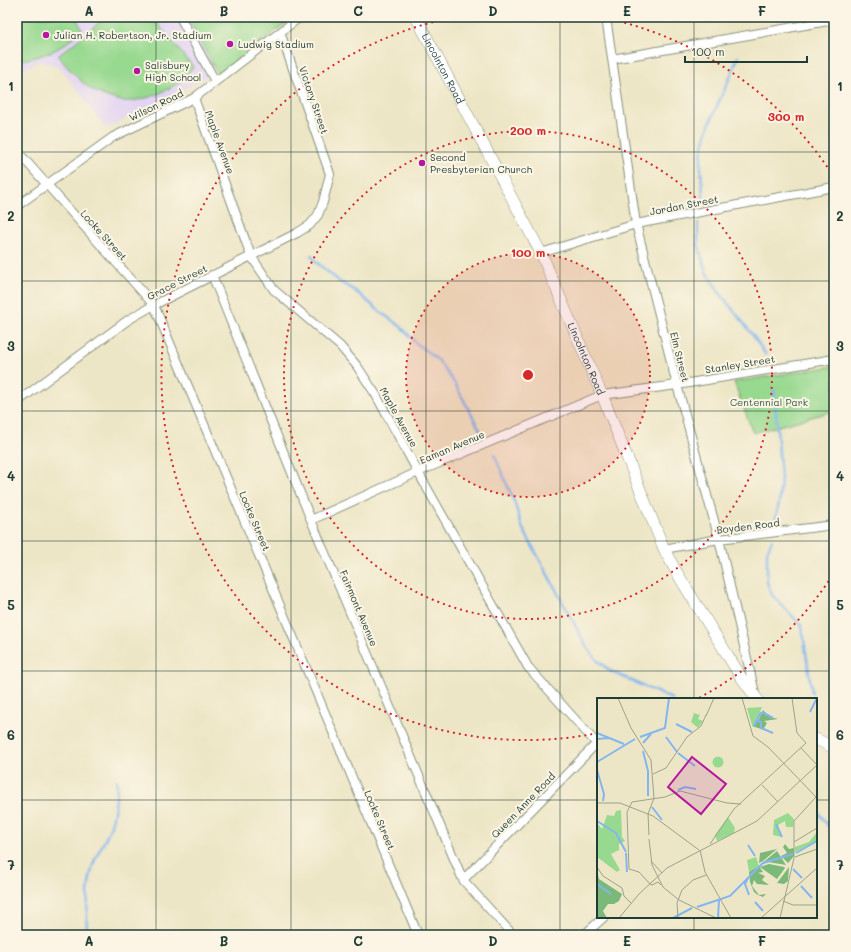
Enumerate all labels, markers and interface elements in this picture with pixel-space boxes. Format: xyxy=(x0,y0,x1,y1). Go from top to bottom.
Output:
text: A xyxy=(84,2,94,19)
text: B xyxy=(220,2,229,19)
text: C xyxy=(353,2,363,19)
text: D xyxy=(488,2,498,19)
text: E xyxy=(623,2,631,19)
text: F xyxy=(758,2,766,19)
place label: Julian H. Robertson, Jr. Stadium xyxy=(54,28,211,42)
marker: Julian H. Robertson, Jr. Stadium xyxy=(41,30,51,40)
street label: Lincolnton Road xyxy=(419,31,468,106)
place label: Ludwig Stadium xyxy=(238,37,314,51)
scale bar xyxy=(685,38,807,64)
marker: Ludwig Stadium xyxy=(225,39,235,49)
text: 100 m xyxy=(691,43,725,59)
place label: Salisbury High School xyxy=(145,58,201,84)
street label: Victory Street xyxy=(296,64,332,136)
marker: Salisbury High School xyxy=(132,66,142,76)
text: 1 xyxy=(8,77,14,94)
text: 1 xyxy=(837,77,843,94)
street label: Wilson Road xyxy=(127,86,185,124)
street label: Maple Avenue xyxy=(202,108,238,176)
text: 300 m xyxy=(768,108,804,124)
text: 200 m xyxy=(510,122,546,138)
place label: Second Presbyterian Church xyxy=(430,150,533,176)
marker: Second Presbyterian Church xyxy=(417,158,427,168)
street label: Jordan Street xyxy=(649,191,719,219)
text: 2 xyxy=(7,207,15,224)
street label: Locke Street xyxy=(78,207,130,263)
text: 2 xyxy=(836,207,844,224)
text: 100 m xyxy=(511,244,545,260)
street label: Grace Street xyxy=(145,261,209,303)
street label: Lincolnton Road xyxy=(565,320,608,397)
street label: Elm Street xyxy=(667,330,693,384)
text: 3 xyxy=(7,337,15,354)
text: 3 xyxy=(836,337,844,354)
street label: Stanley Street xyxy=(704,352,776,376)
centre of rings xyxy=(521,368,535,382)
street label: Maple Avenue xyxy=(377,384,421,450)
park label: Centennial Park xyxy=(730,395,808,409)
street label: Eaman Avenue xyxy=(417,427,487,467)
text: 4 xyxy=(7,467,15,484)
text: 4 xyxy=(836,467,844,484)
street label: Locke Street xyxy=(236,489,274,553)
street label: Boyden Road xyxy=(716,515,780,537)
street label: Fairmont Avenue xyxy=(337,568,381,648)
text: 5 xyxy=(7,596,15,613)
text: 5 xyxy=(836,596,844,613)
inset map xyxy=(597,698,817,918)
text: 6 xyxy=(7,726,15,743)
text: 6 xyxy=(836,726,844,743)
street label: Queen Anne Road xyxy=(488,769,558,841)
street label: Locke Street xyxy=(361,788,399,852)
text: 7 xyxy=(7,856,15,873)
text: 7 xyxy=(836,856,844,873)
text: A xyxy=(84,932,94,949)
text: B xyxy=(220,932,229,949)
text: C xyxy=(353,932,363,949)
text: D xyxy=(488,932,498,949)
text: E xyxy=(623,932,631,949)
text: F xyxy=(758,932,766,949)

